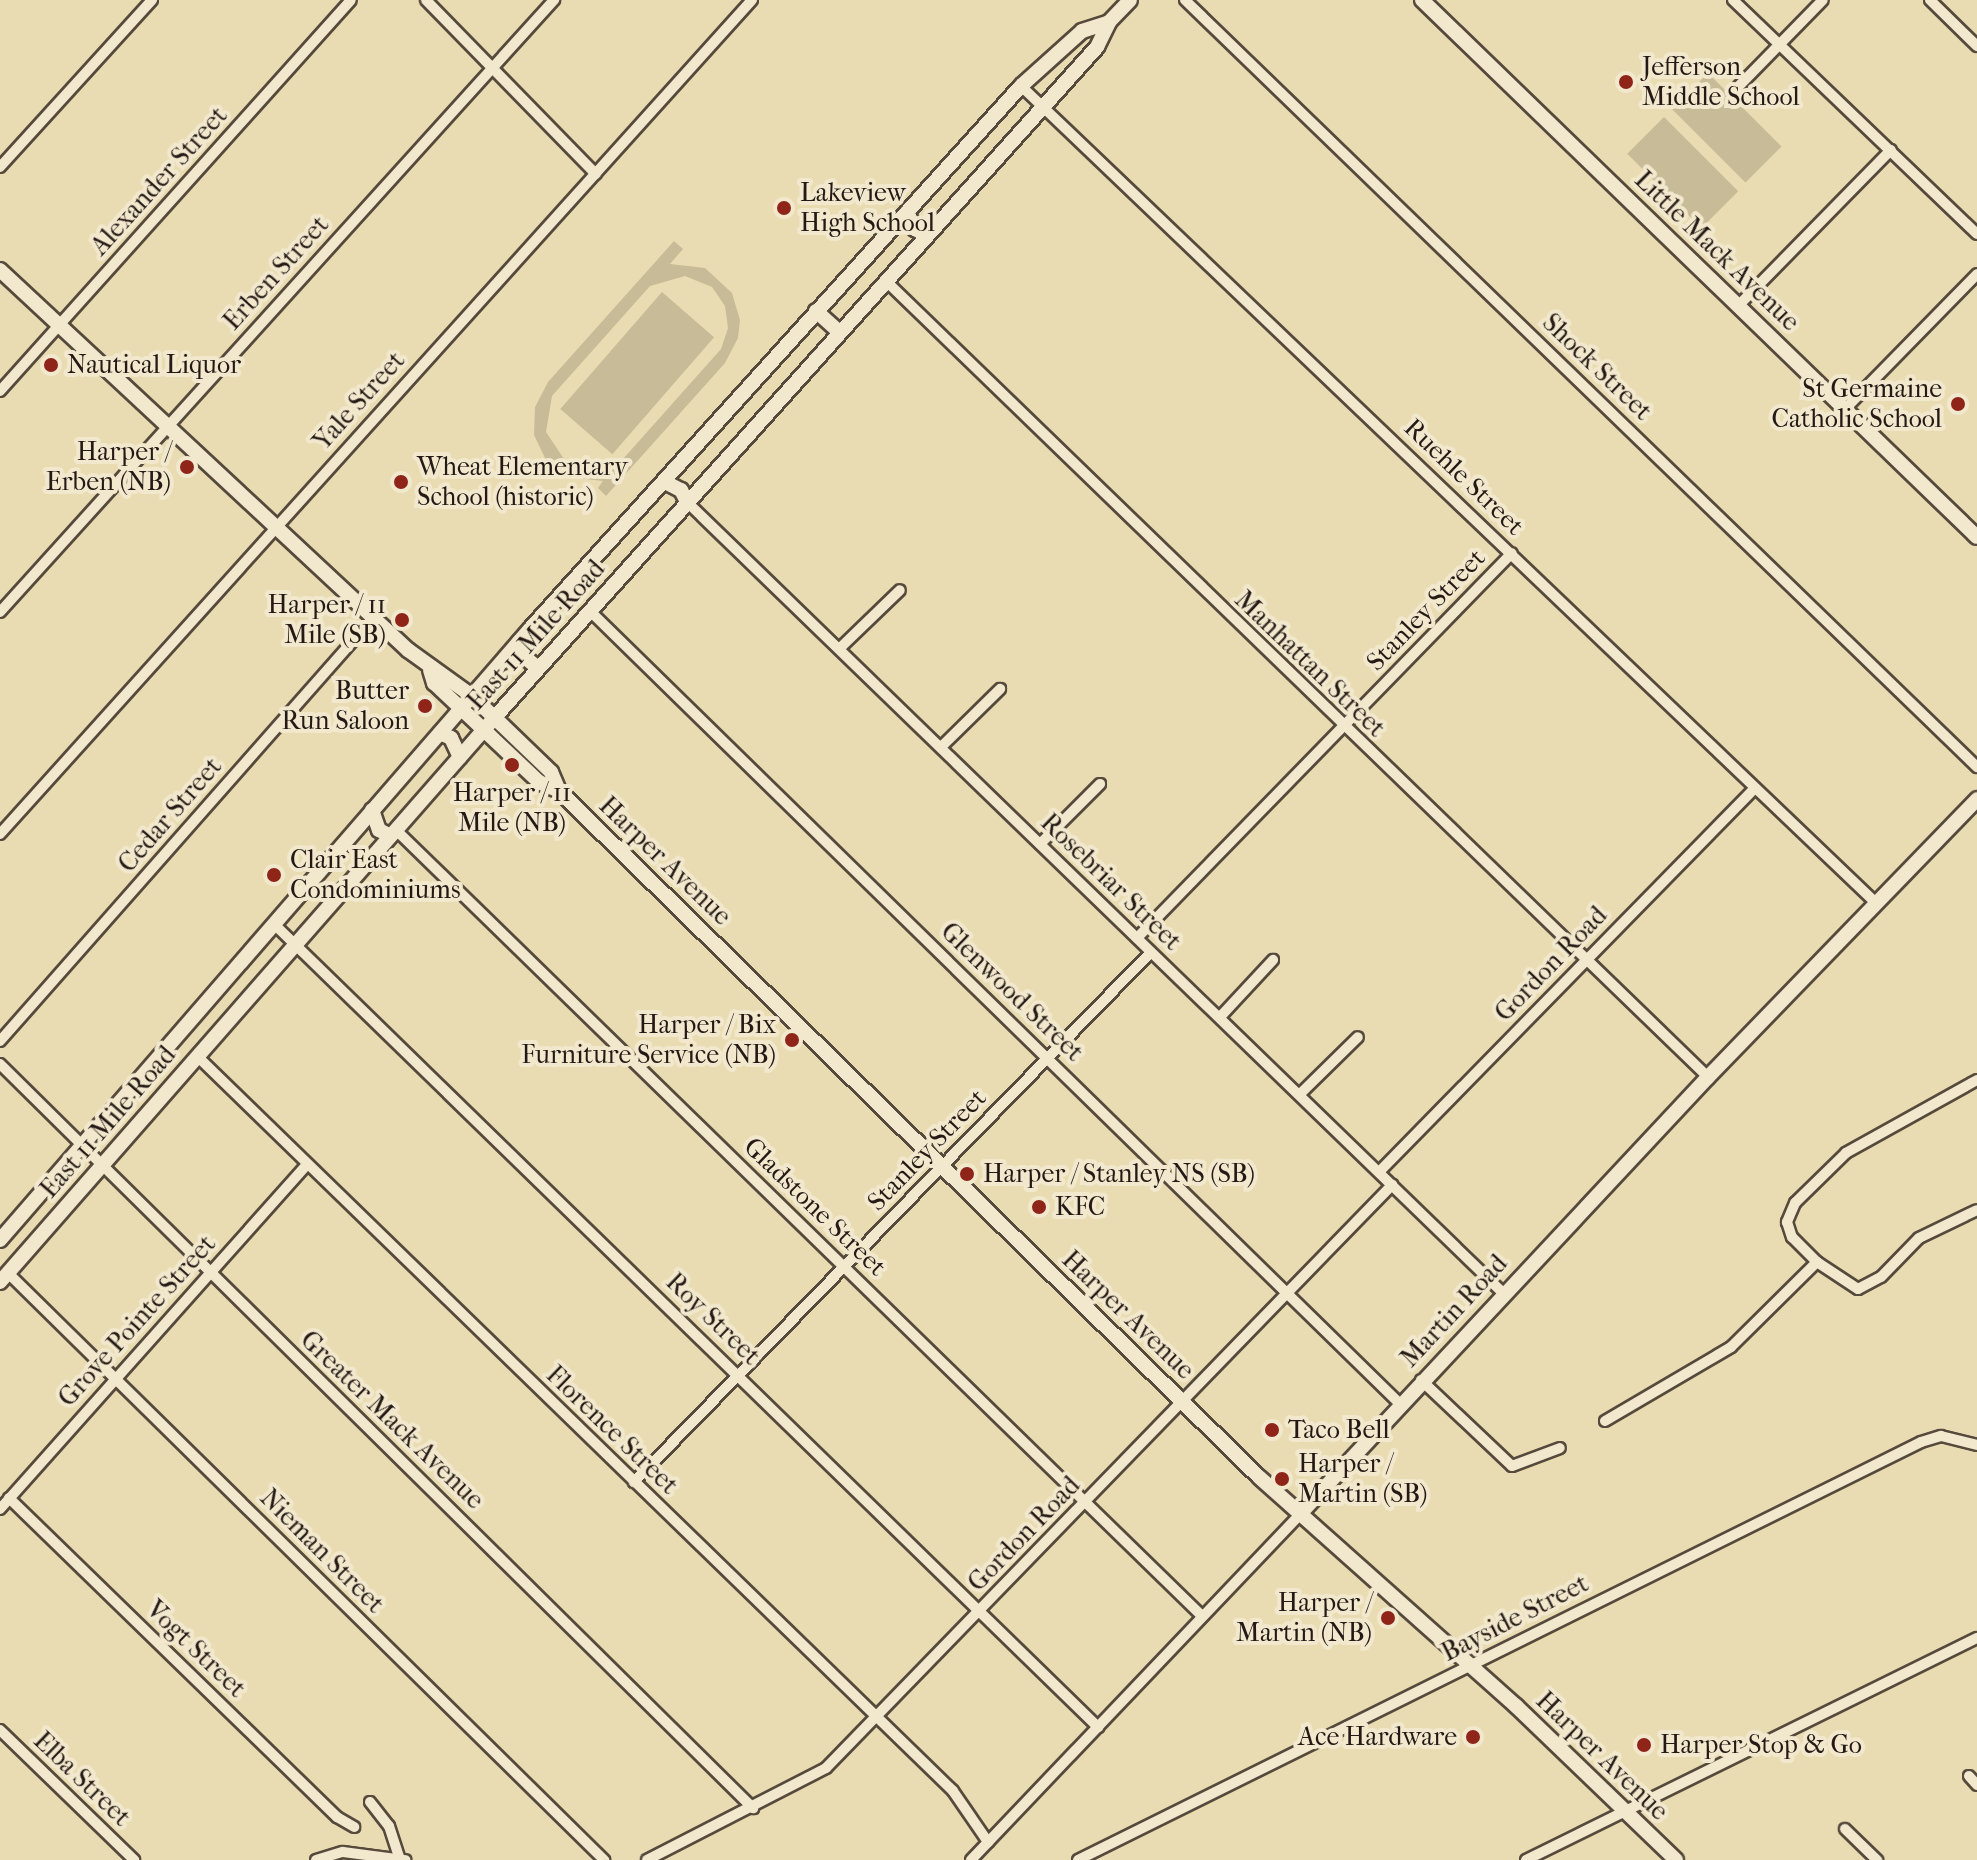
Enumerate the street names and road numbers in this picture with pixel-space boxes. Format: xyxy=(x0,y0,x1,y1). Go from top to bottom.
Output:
street label: Alexander Street xyxy=(84,100,234,262)
street label: Little Mack Avenue xyxy=(1628,164,1806,338)
street label: Erben Street xyxy=(217,210,335,336)
street label: Shock Street xyxy=(1536,307,1658,427)
street label: Yale Street xyxy=(307,345,411,457)
street label: Ruehle Street xyxy=(1398,412,1530,542)
street label: Stanley Street xyxy=(1360,543,1492,677)
street label: East 11 Mile Road xyxy=(460,553,612,717)
street label: Manhattan Street xyxy=(1228,584,1392,744)
street label: Cedar Street xyxy=(112,751,228,879)
street label: Harper Avenue xyxy=(592,790,738,932)
street label: Rosebriar Street xyxy=(1034,807,1188,957)
street label: Gordon Road xyxy=(1488,900,1614,1028)
street label: Glenwood Street xyxy=(934,916,1090,1068)
street label: East 11 Mile Road xyxy=(33,1040,183,1204)
street label: Stanley Street xyxy=(861,1083,993,1217)
street label: Gladstone Street xyxy=(737,1131,893,1283)
street label: Grove Pointe Street xyxy=(52,1229,222,1413)
street label: Harper Avenue xyxy=(1055,1244,1201,1386)
street label: Martin Road xyxy=(1394,1248,1514,1374)
street label: Roy Street xyxy=(659,1266,767,1372)
street label: Greater Mack Avenue xyxy=(294,1324,490,1516)
street label: Florence Street xyxy=(540,1359,684,1501)
street label: Gordon Road xyxy=(961,1470,1087,1598)
street label: Nieman Street xyxy=(253,1482,391,1620)
street label: Bayside Street xyxy=(1436,1568,1594,1668)
street label: Vogt Street xyxy=(140,1594,252,1704)
street label: Harper Avenue xyxy=(1529,1685,1675,1827)
street label: Elba Street xyxy=(27,1725,137,1833)

